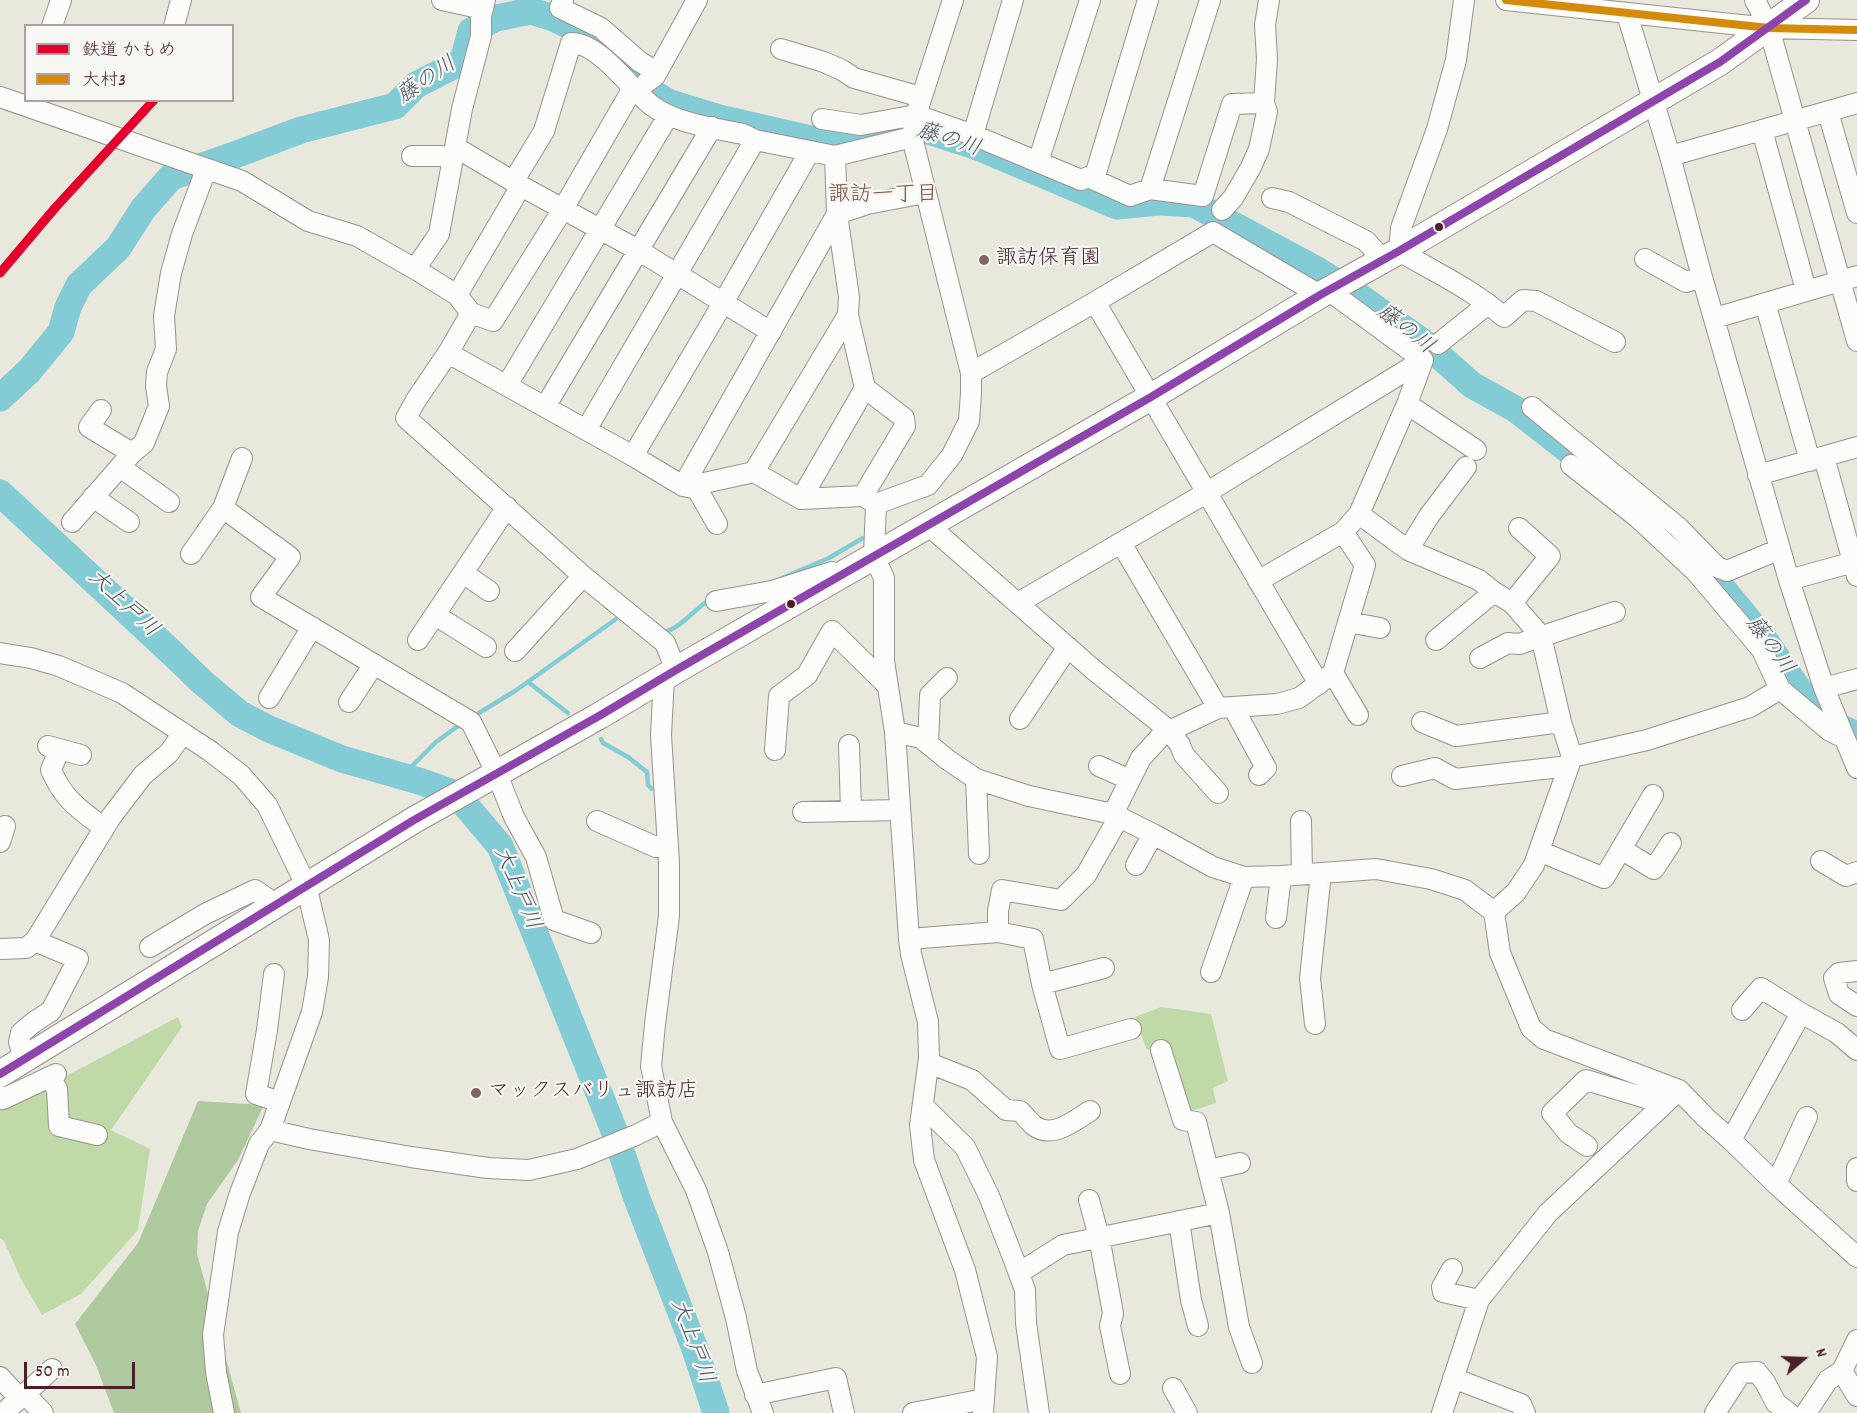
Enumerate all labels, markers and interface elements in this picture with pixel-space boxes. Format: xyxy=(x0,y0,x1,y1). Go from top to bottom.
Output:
legend xyxy=(24,24,234,102)
text: 鉄道 かもめ xyxy=(82,39,176,64)
water label: 藤の川 xyxy=(393,53,463,111)
text: 大村3 xyxy=(82,69,126,94)
water label: 藤の川 xyxy=(913,119,983,165)
district label: 諏訪一丁目 xyxy=(828,184,938,210)
unlabelled marker xyxy=(1433,221,1445,233)
place label: 諏訪保育園 xyxy=(996,247,1101,273)
marker: 諏訪保育園 xyxy=(977,253,991,267)
water label: 藤の川 xyxy=(1370,300,1438,362)
water label: 大上戸川 xyxy=(81,565,163,645)
unlabelled marker xyxy=(785,598,797,610)
water label: 藤の川 xyxy=(1738,613,1798,681)
water label: 大上戸川 xyxy=(486,843,544,935)
place label: マックスバリュ諏訪店 xyxy=(488,1080,698,1106)
marker: マックスバリュ諏訪店 xyxy=(469,1086,483,1100)
water label: 大上戸川 xyxy=(663,1296,717,1388)
north arrow xyxy=(1773,1329,1833,1389)
text: N xyxy=(1808,1345,1833,1360)
scale bar xyxy=(27,1350,138,1388)
text: 50 m xyxy=(35,1360,70,1385)

